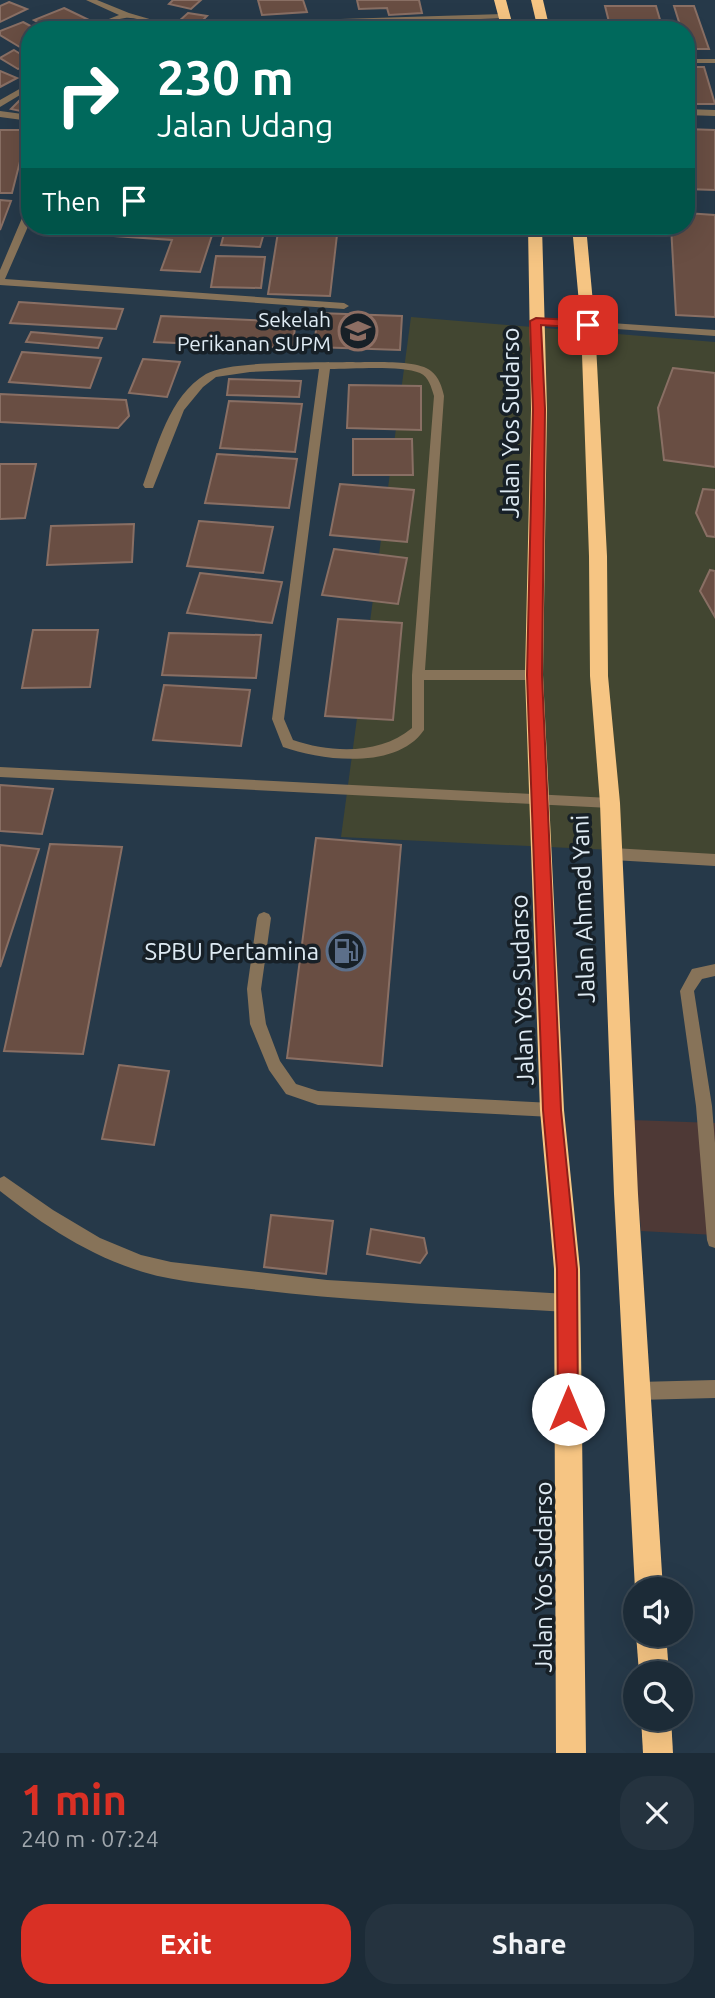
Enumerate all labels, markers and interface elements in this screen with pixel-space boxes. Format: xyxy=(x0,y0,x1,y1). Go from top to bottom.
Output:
icon: right xyxy=(42,49,133,140)
text: 230 m xyxy=(157,49,294,104)
text: Jalan Udang xyxy=(157,107,333,143)
icon: arrive xyxy=(115,182,153,220)
text: Then xyxy=(42,187,101,216)
pin xyxy=(558,295,618,355)
icon: arrive xyxy=(569,306,607,344)
place label: Sekelah Perikanan SUPM xyxy=(177,307,331,355)
school or university icon: Sekelah Perikanan SUPM xyxy=(337,310,379,352)
street label: Jalan Yos Sudarso xyxy=(497,327,524,519)
street label: Jalan Ahmad Yani xyxy=(566,814,600,1004)
street label: Jalan Yos Sudarso xyxy=(505,894,539,1086)
fuel station icon: SPBU Pertamina xyxy=(325,930,367,972)
place label: SPBU Pertamina xyxy=(144,938,319,965)
position arrow xyxy=(531,1372,605,1446)
street label: Jalan Yos Sudarso xyxy=(530,1481,557,1673)
map controls xyxy=(623,1577,693,1731)
button: sound xyxy=(623,1577,693,1647)
button: search xyxy=(623,1661,693,1731)
text: 1 min xyxy=(21,1776,127,1823)
button: close xyxy=(620,1776,694,1850)
text: 240 m · 07:24 xyxy=(21,1826,159,1851)
button: Exit xyxy=(21,1904,351,1984)
button: Share xyxy=(365,1904,694,1984)

